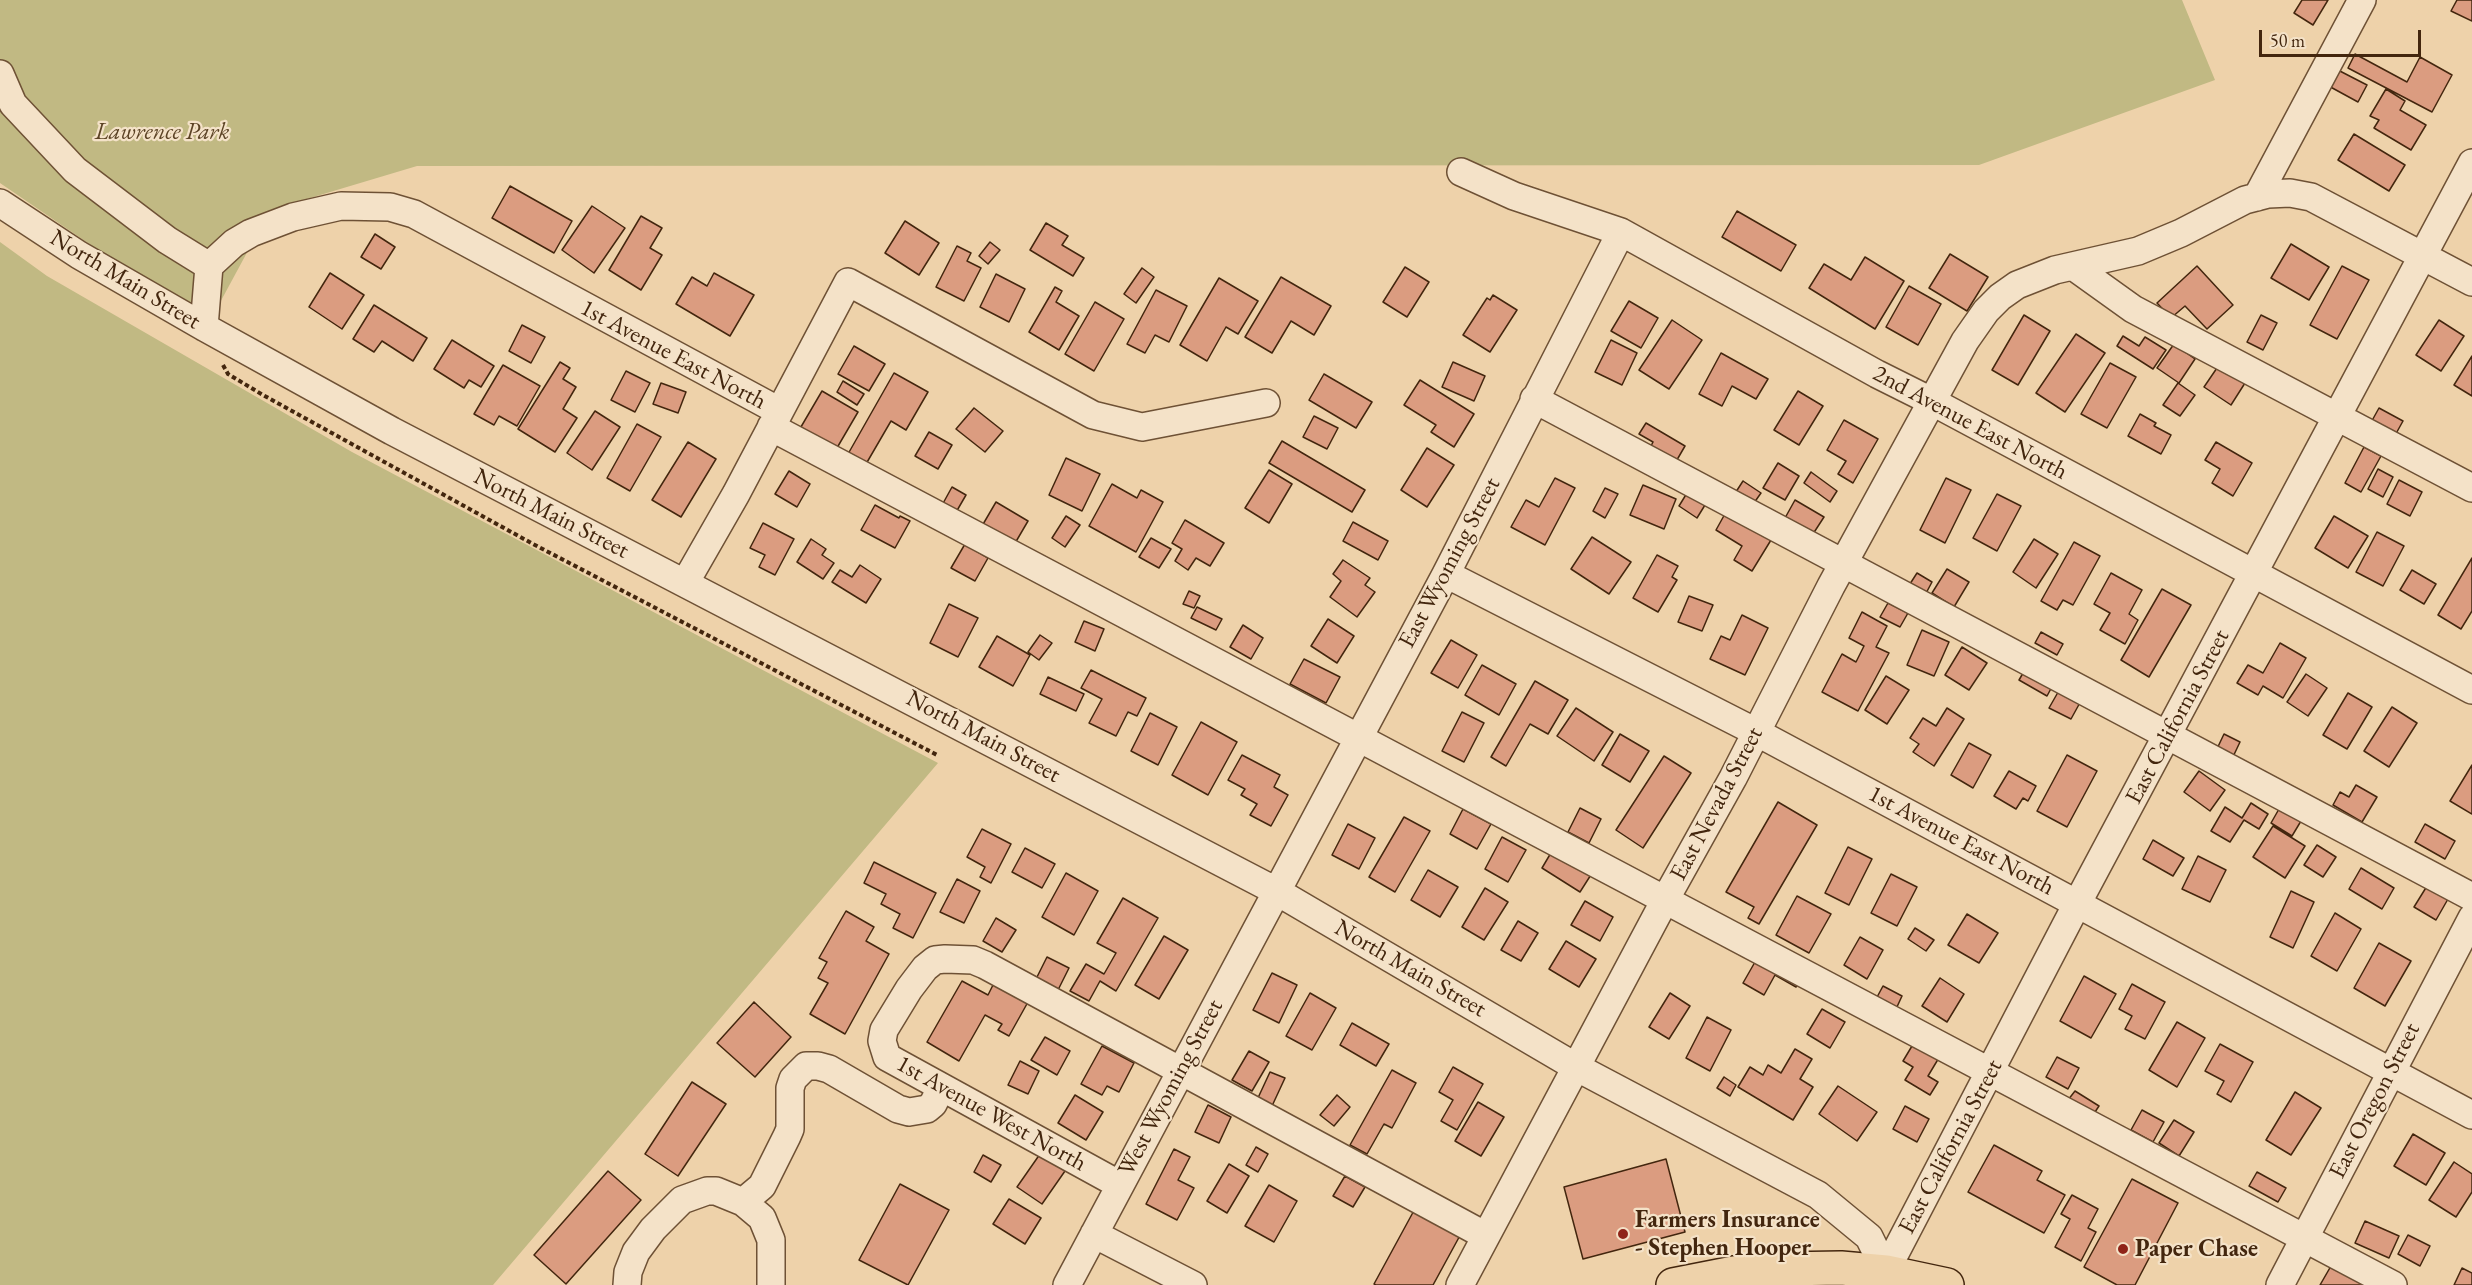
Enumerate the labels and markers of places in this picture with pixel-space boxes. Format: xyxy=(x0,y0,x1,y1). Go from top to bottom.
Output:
place label: Farmers Insurance - Stephen Hooper xyxy=(1635,1206,1820,1262)
marker: Farmers Insurance - Stephen Hooper xyxy=(1616,1227,1630,1241)
place label: Paper Chase xyxy=(2135,1235,2258,1263)
marker: Paper Chase xyxy=(2116,1242,2130,1256)

